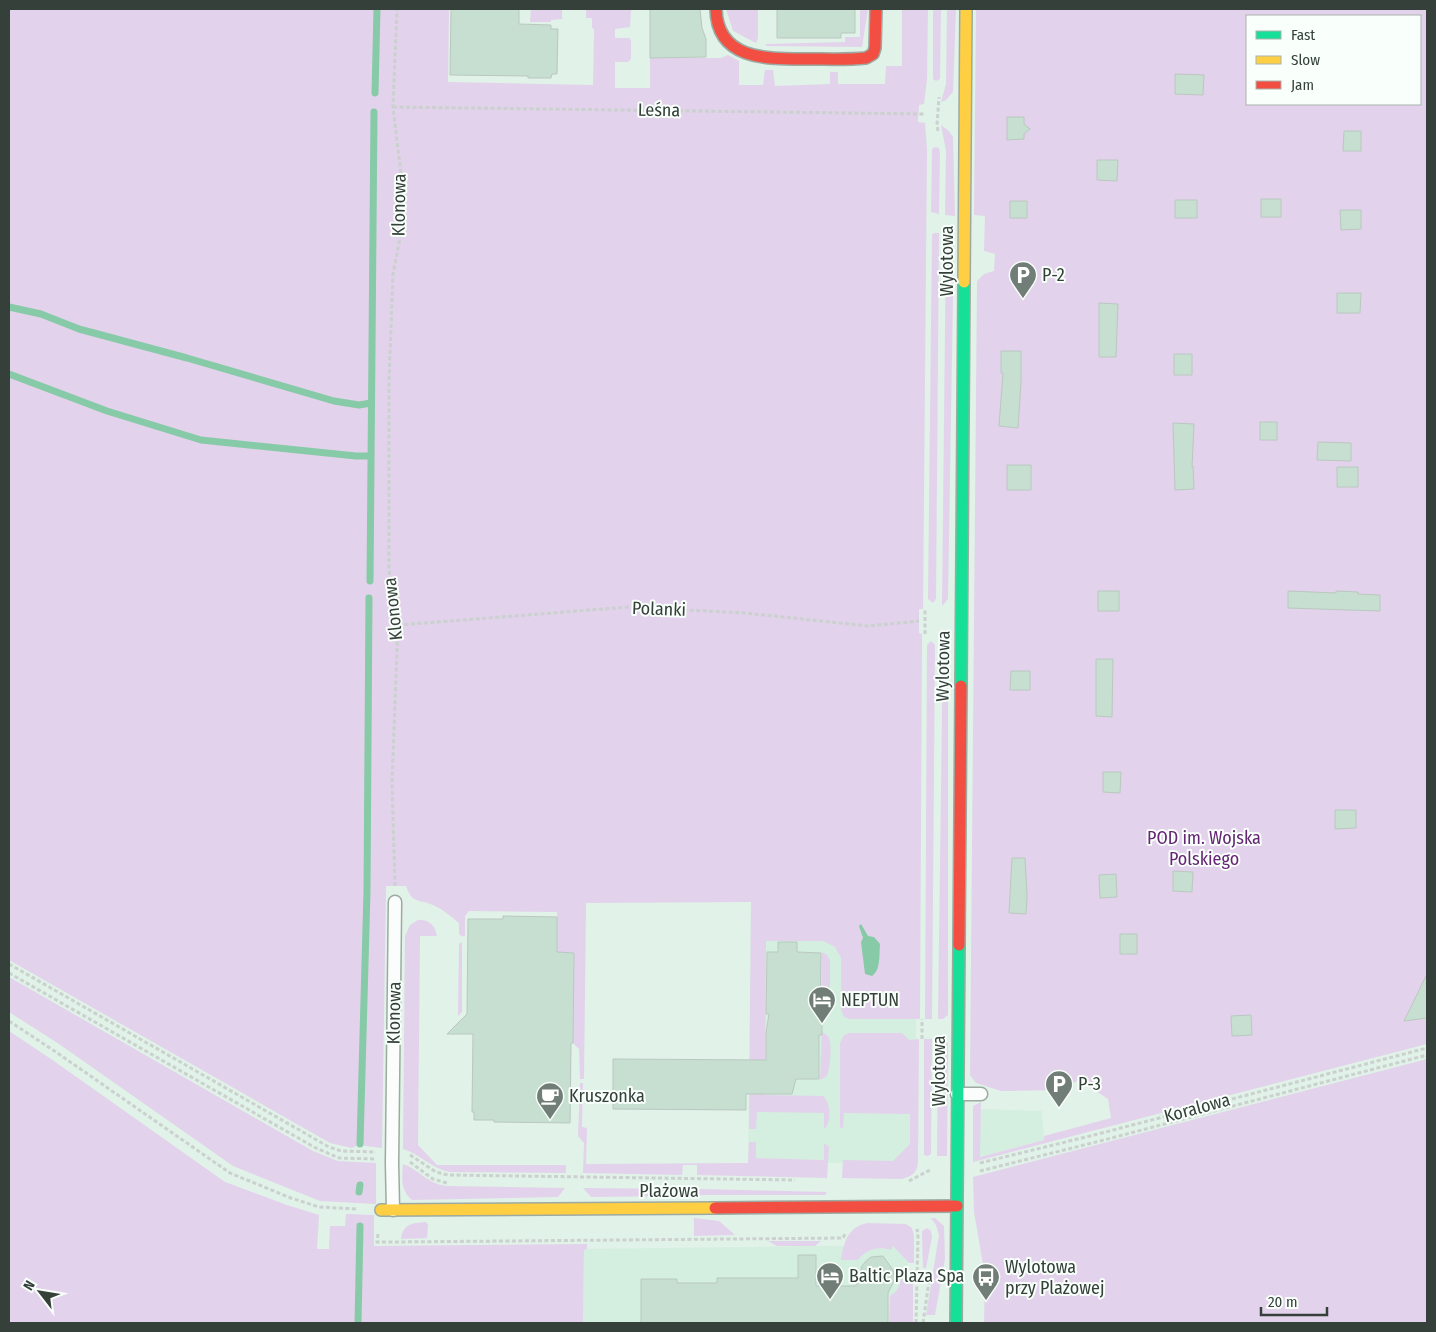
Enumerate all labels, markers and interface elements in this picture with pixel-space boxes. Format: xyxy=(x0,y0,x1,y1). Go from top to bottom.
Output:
legend xyxy=(1246,15,1421,105)
text: Fast xyxy=(1291,26,1315,44)
text: Slow xyxy=(1291,51,1320,69)
text: Jam xyxy=(1291,76,1314,94)
street label: Leśna xyxy=(638,99,681,121)
street label: Klonowa xyxy=(387,173,411,237)
street label: Wylotowa xyxy=(936,225,958,297)
parking icon: P-2 xyxy=(1008,260,1038,299)
place label: P-2 xyxy=(1042,264,1065,286)
street label: Klonowa xyxy=(379,576,407,641)
street label: Polanki xyxy=(632,597,686,621)
street label: Wylotowa xyxy=(931,630,955,702)
park label: POD im. Wojska Polskiego xyxy=(1147,827,1261,870)
street label: Klonowa xyxy=(382,981,406,1045)
hotel icon: NEPTUN xyxy=(807,985,837,1024)
place label: NEPTUN xyxy=(841,989,899,1011)
street label: Wylotowa xyxy=(928,1035,950,1107)
parking icon: P-3 xyxy=(1044,1069,1074,1108)
place label: P-3 xyxy=(1078,1073,1101,1095)
cafe icon: Kruszonka xyxy=(535,1081,565,1120)
place label: Kruszonka xyxy=(569,1085,645,1107)
street label: Koralowa xyxy=(1162,1089,1233,1127)
street label: Plażowa xyxy=(639,1180,699,1202)
place label: Wylotowa przy Plażowej xyxy=(1005,1256,1104,1299)
hotel icon: Baltic Plaza Spa xyxy=(815,1261,845,1300)
bus stop icon: Wylotowa przy Plażowej xyxy=(971,1262,1001,1301)
place label: Baltic Plaza Spa xyxy=(849,1265,965,1287)
north arrow xyxy=(15,1267,65,1317)
text: N xyxy=(20,1278,39,1294)
scale bar xyxy=(1261,1284,1327,1316)
text: 20 m xyxy=(1268,1293,1298,1311)

